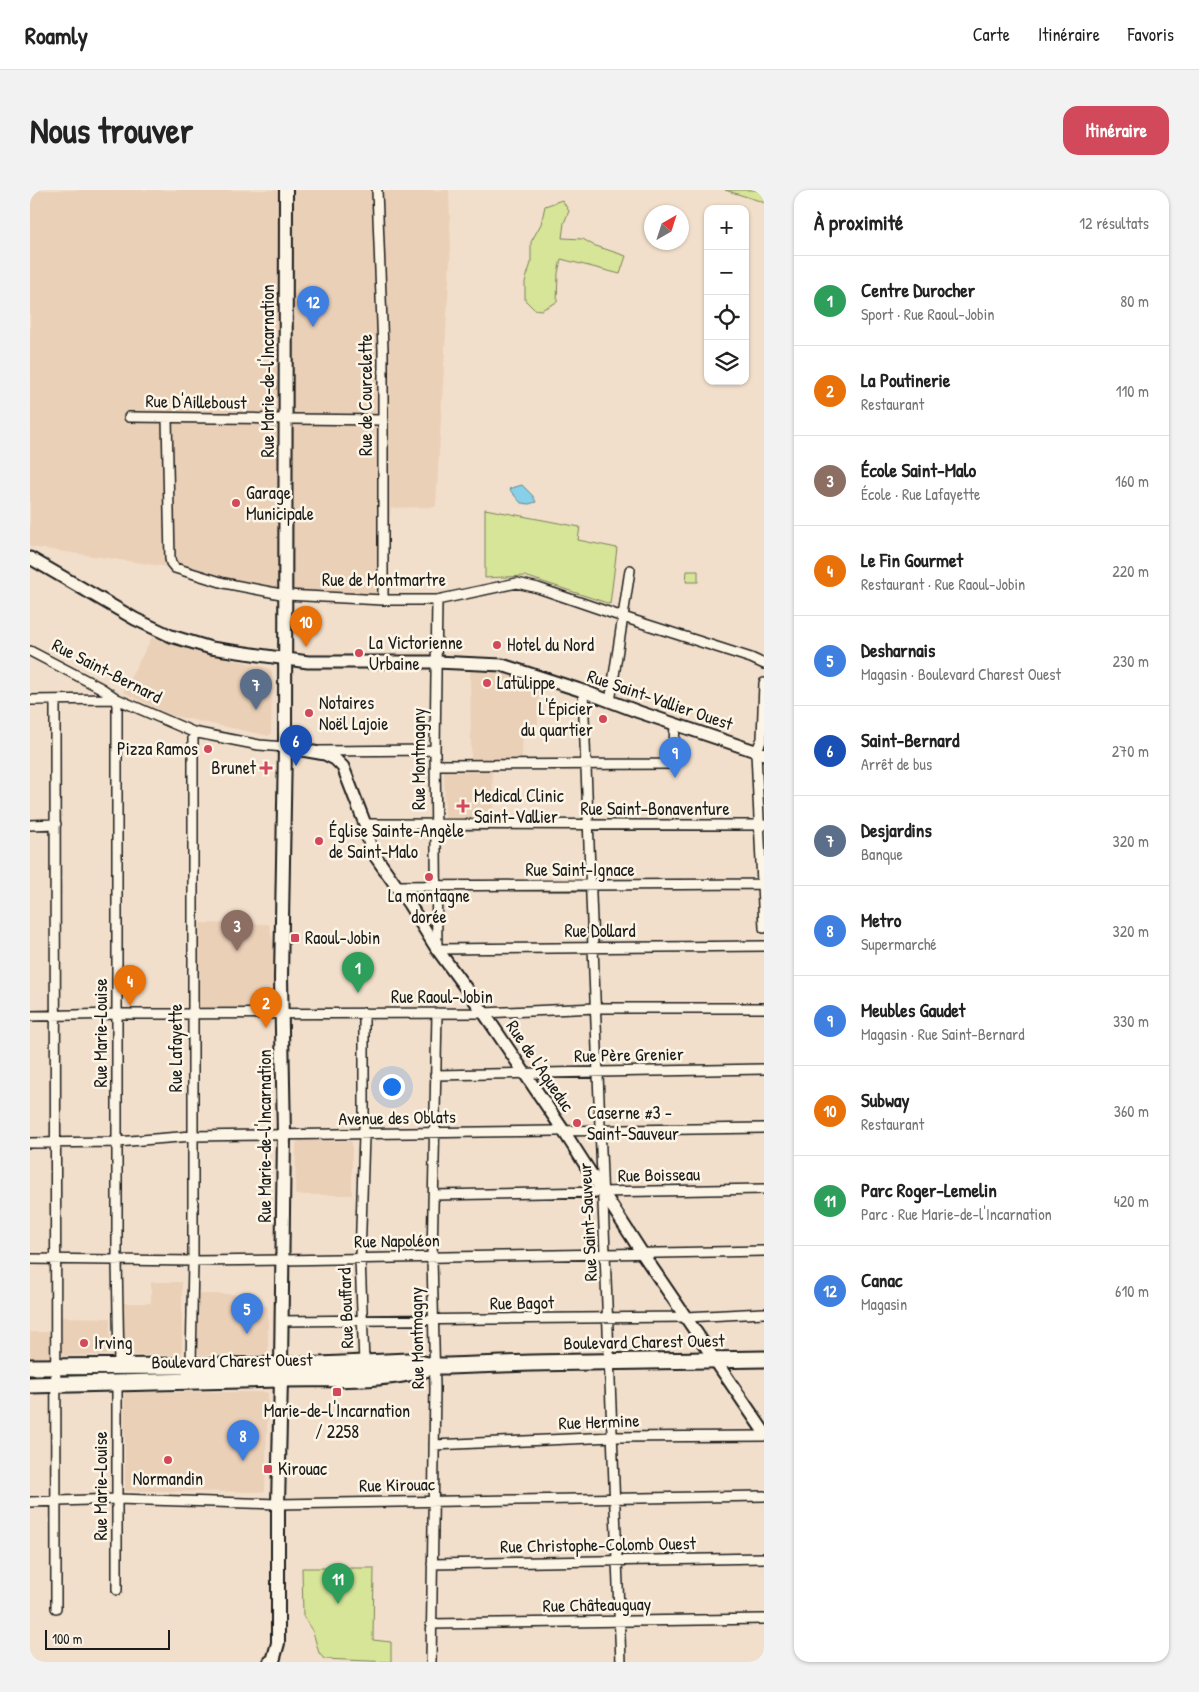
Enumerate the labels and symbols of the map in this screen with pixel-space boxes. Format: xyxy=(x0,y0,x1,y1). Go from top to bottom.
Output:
north arrow xyxy=(644,205,689,250)
street label: Rue Marie-de-l'Incarnation xyxy=(255,284,280,458)
pin: 12 xyxy=(297,286,329,327)
street label: Rue de Courcelette xyxy=(353,334,378,456)
street label: Rue D'Ailleboust xyxy=(145,388,247,415)
place label: Garage Municipale xyxy=(246,480,314,526)
marker: Garage Municipale xyxy=(230,497,242,509)
street label: Rue de Montmartre xyxy=(322,567,446,592)
pin: 10 xyxy=(290,606,322,647)
place label: La Victorienne Urbaine xyxy=(369,630,463,676)
street label: Rue Saint-Bernard xyxy=(48,632,166,709)
place label: Hotel du Nord xyxy=(507,632,594,657)
marker: Hotel du Nord xyxy=(491,639,503,651)
marker: La Victorienne Urbaine xyxy=(353,647,365,659)
street label: Rue Saint-Vallier Ouest xyxy=(584,663,737,736)
pin: 7 xyxy=(240,669,272,710)
place label: Latulippe xyxy=(497,670,556,695)
marker: Latulippe xyxy=(481,677,493,689)
place label: Notaires Noël Lajoie xyxy=(319,690,388,736)
place label: L'Épicier du quartier xyxy=(521,696,593,742)
marker: Notaires Noël Lajoie xyxy=(303,707,315,719)
street label: Rue Montmagny xyxy=(406,708,431,810)
marker: L'Épicier du quartier xyxy=(597,713,609,725)
pin: 6 xyxy=(280,725,312,766)
place label: Pizza Ramos xyxy=(117,736,198,761)
pin: 9 xyxy=(659,737,691,778)
marker: Pizza Ramos xyxy=(202,743,214,755)
place label: Brunet xyxy=(211,755,257,780)
marker: Brunet xyxy=(260,762,272,774)
place label: Medical Clinic Saint-Vallier xyxy=(474,783,564,829)
street label: Rue Saint-Bonaventure xyxy=(580,796,730,821)
marker: Medical Clinic Saint-Vallier xyxy=(456,799,470,813)
place label: Église Sainte-Angèle de Saint-Malo xyxy=(329,818,464,864)
marker: Église Sainte-Angèle de Saint-Malo xyxy=(313,835,325,847)
street label: Rue Saint-Ignace xyxy=(525,857,635,882)
marker: La montagne dorée xyxy=(423,871,435,883)
place label: La montagne dorée xyxy=(388,883,470,929)
pin: 3 xyxy=(221,910,253,951)
street label: Rue Dollard xyxy=(564,918,636,943)
place label: Raoul-Jobin xyxy=(305,925,380,950)
marker: Raoul-Jobin xyxy=(289,932,301,944)
pin: 1 xyxy=(342,952,374,993)
pin: 4 xyxy=(114,965,146,1006)
street label: Rue Marie-Louise xyxy=(88,978,113,1088)
street label: Rue Raoul-Jobin xyxy=(391,984,493,1009)
pin: 2 xyxy=(250,987,282,1028)
street label: Rue Lafayette xyxy=(163,1004,188,1092)
street label: Rue de l'Aqueduc xyxy=(501,1015,580,1116)
street label: Rue Père Grenier xyxy=(574,1041,684,1068)
street label: Rue Marie-de-l'Incarnation xyxy=(252,1049,277,1223)
your location xyxy=(379,1074,405,1100)
place label: Caserne #3 - Saint-Sauveur xyxy=(587,1100,679,1146)
street label: Avenue des Oblats xyxy=(338,1104,456,1131)
marker: Caserne #3 - Saint-Sauveur xyxy=(571,1117,583,1129)
street label: Rue Boisseau xyxy=(618,1161,700,1188)
street label: Rue Saint-Sauveur xyxy=(572,1162,603,1282)
street label: Rue Napoléon xyxy=(354,1227,440,1254)
street label: Rue Bouffard xyxy=(332,1267,359,1349)
street label: Rue Montmagny xyxy=(403,1286,430,1389)
street label: Rue Bagot xyxy=(490,1289,555,1316)
pin: 5 xyxy=(231,1293,263,1334)
street label: Boulevard Charest Ouest xyxy=(563,1328,726,1355)
place label: Irving xyxy=(94,1330,133,1355)
marker: Irving xyxy=(78,1337,90,1349)
street label: Boulevard Charest Ouest xyxy=(151,1347,314,1374)
marker: Marie-de-l'Incarnation / 2258 xyxy=(331,1386,343,1398)
place label: Marie-de-l'Incarnation / 2258 xyxy=(264,1398,410,1444)
street label: Rue Hermine xyxy=(558,1408,640,1435)
pin: 8 xyxy=(227,1420,259,1461)
street label: Rue Marie-Louise xyxy=(88,1431,113,1541)
marker: Normandin xyxy=(162,1454,174,1466)
place label: Kirouac xyxy=(278,1456,327,1481)
marker: Kirouac xyxy=(262,1463,274,1475)
place label: Normandin xyxy=(133,1466,203,1491)
street label: Rue Kirouac xyxy=(359,1471,435,1498)
street label: Rue Christophe-Colomb Ouest xyxy=(500,1530,697,1559)
pin: 11 xyxy=(322,1563,354,1604)
street label: Rue Châteauguay xyxy=(542,1591,652,1618)
scale bar xyxy=(45,1627,170,1650)

